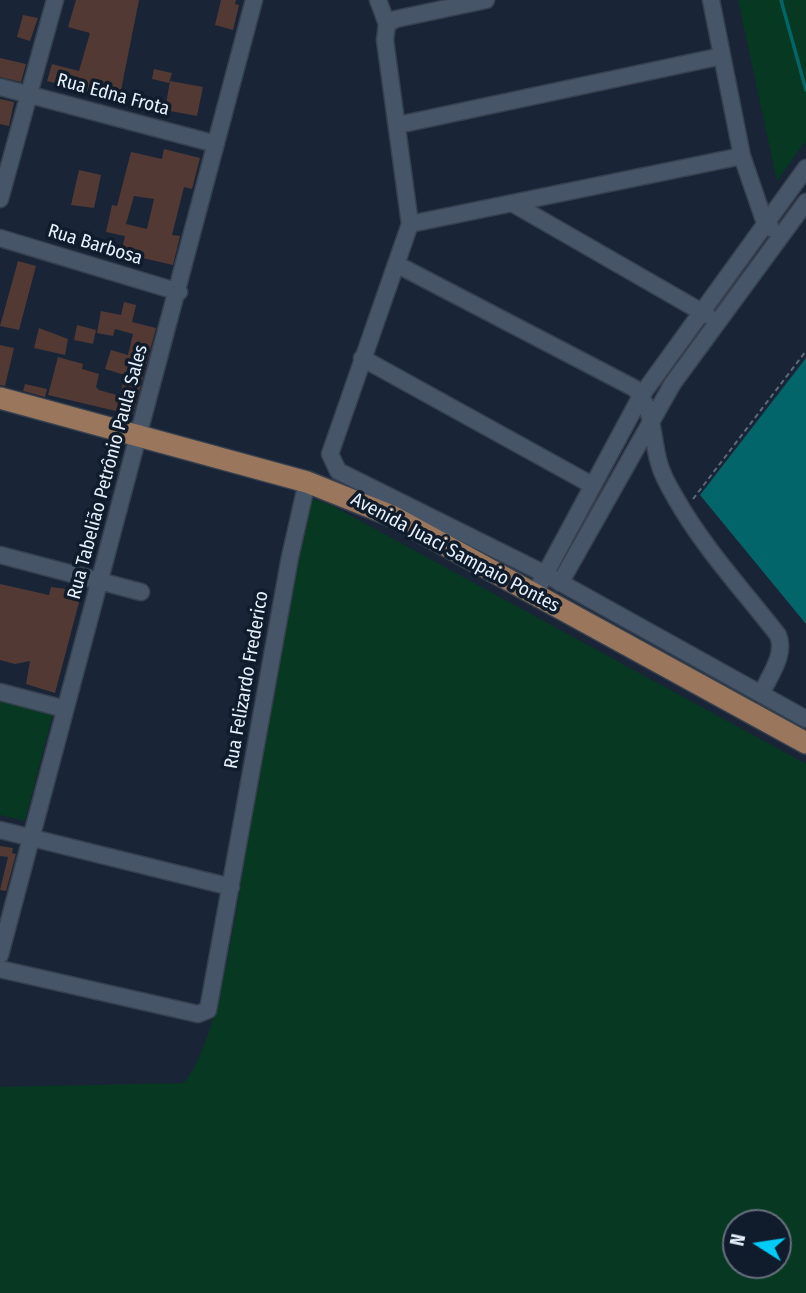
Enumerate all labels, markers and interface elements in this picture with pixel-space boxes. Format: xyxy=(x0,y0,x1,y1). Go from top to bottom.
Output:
street label: Rua Edna Frota xyxy=(54,69,172,121)
street label: Rua Barbosa xyxy=(45,220,145,270)
street label: Rua Tabelião Petrônio Paula Sales xyxy=(63,342,153,602)
street label: Avenida Juaci Sampaio Pontes xyxy=(347,488,563,618)
street label: Rua Felizardo Frederico xyxy=(220,589,274,771)
north arrow xyxy=(722,1209,792,1279)
text: N xyxy=(725,1232,750,1248)

